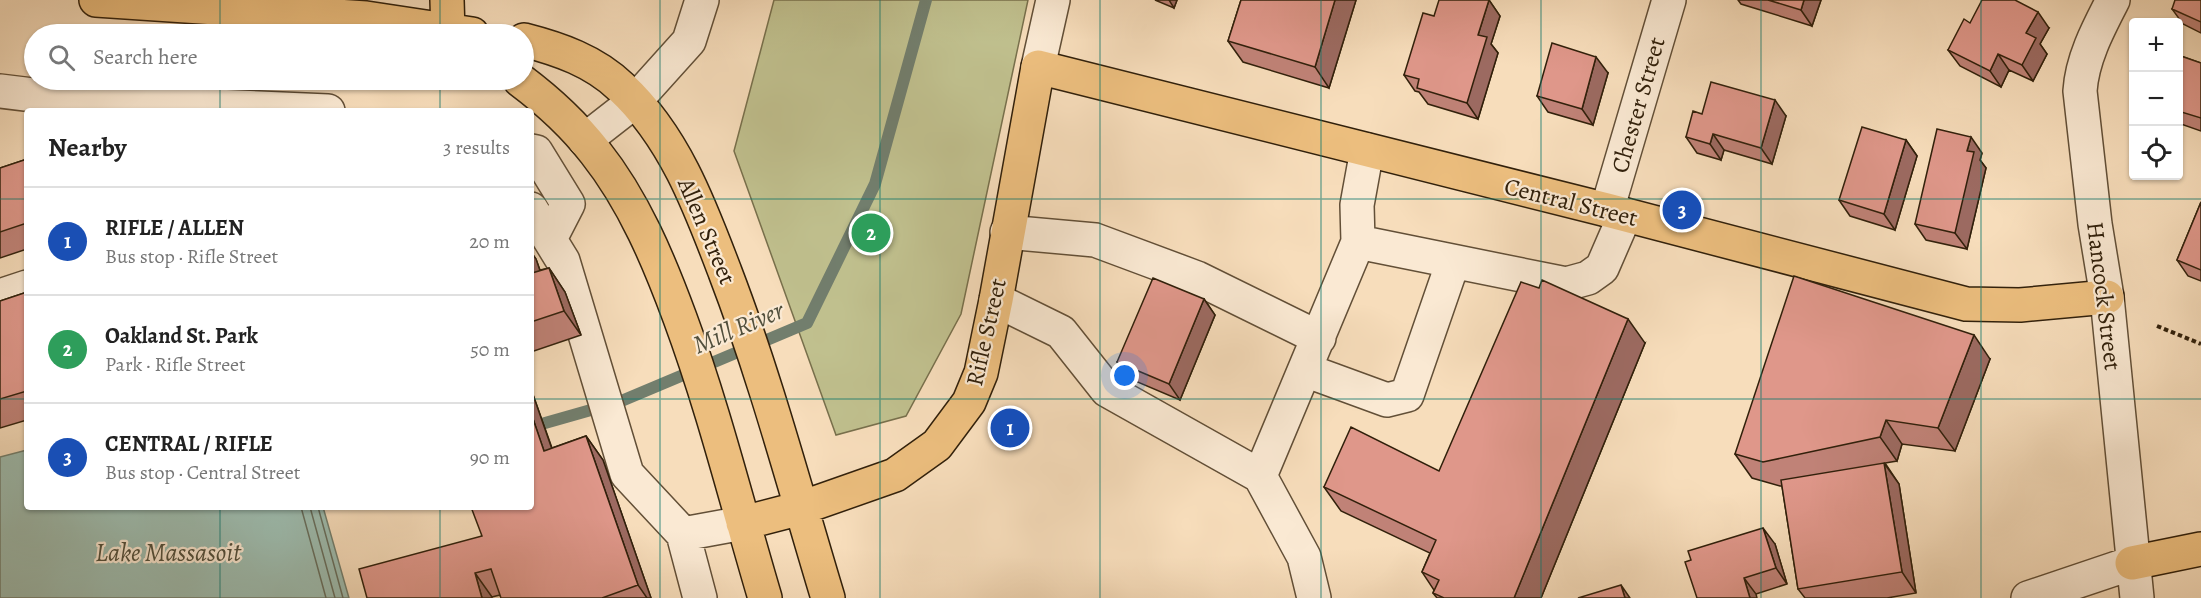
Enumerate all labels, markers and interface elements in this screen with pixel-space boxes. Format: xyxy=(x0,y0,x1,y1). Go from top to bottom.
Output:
map controls xyxy=(2129,18,2183,180)
button: + xyxy=(2129,18,2183,72)
search box xyxy=(24,24,534,90)
street label: Chester Street xyxy=(1603,33,1673,177)
icon: search xyxy=(45,41,78,74)
text: Search here xyxy=(93,42,198,72)
button: − xyxy=(2129,72,2183,126)
button: locate xyxy=(2129,126,2183,180)
text: Nearby xyxy=(48,130,127,165)
text: 3 results xyxy=(443,134,510,161)
street label: Central Street xyxy=(1501,170,1641,234)
street label: Allen Street xyxy=(670,172,744,289)
pin: 3 xyxy=(1662,188,1702,232)
pin: 2 xyxy=(852,210,890,256)
text: RIFLE / ALLEN xyxy=(105,213,244,243)
street label: Hancock Street xyxy=(2079,220,2129,372)
text: 1 xyxy=(64,228,71,255)
text: 20 m xyxy=(469,228,510,255)
text: Bus stop · Rifle Street xyxy=(105,243,278,270)
street label: Rifle Street xyxy=(958,275,1014,389)
water label: Mill River xyxy=(687,292,790,362)
text: Oakland St. Park xyxy=(105,321,258,351)
text: 2 xyxy=(63,336,72,363)
text: 50 m xyxy=(470,336,510,363)
text: Park · Rifle Street xyxy=(105,351,246,378)
your location xyxy=(1110,361,1139,390)
pin: 1 xyxy=(990,406,1030,450)
text: CENTRAL / RIFLE xyxy=(105,429,273,459)
text: 3 xyxy=(63,444,72,471)
text: 90 m xyxy=(470,444,510,471)
text: Bus stop · Central Street xyxy=(105,459,300,486)
water label: Lake Massasoit xyxy=(95,535,242,570)

